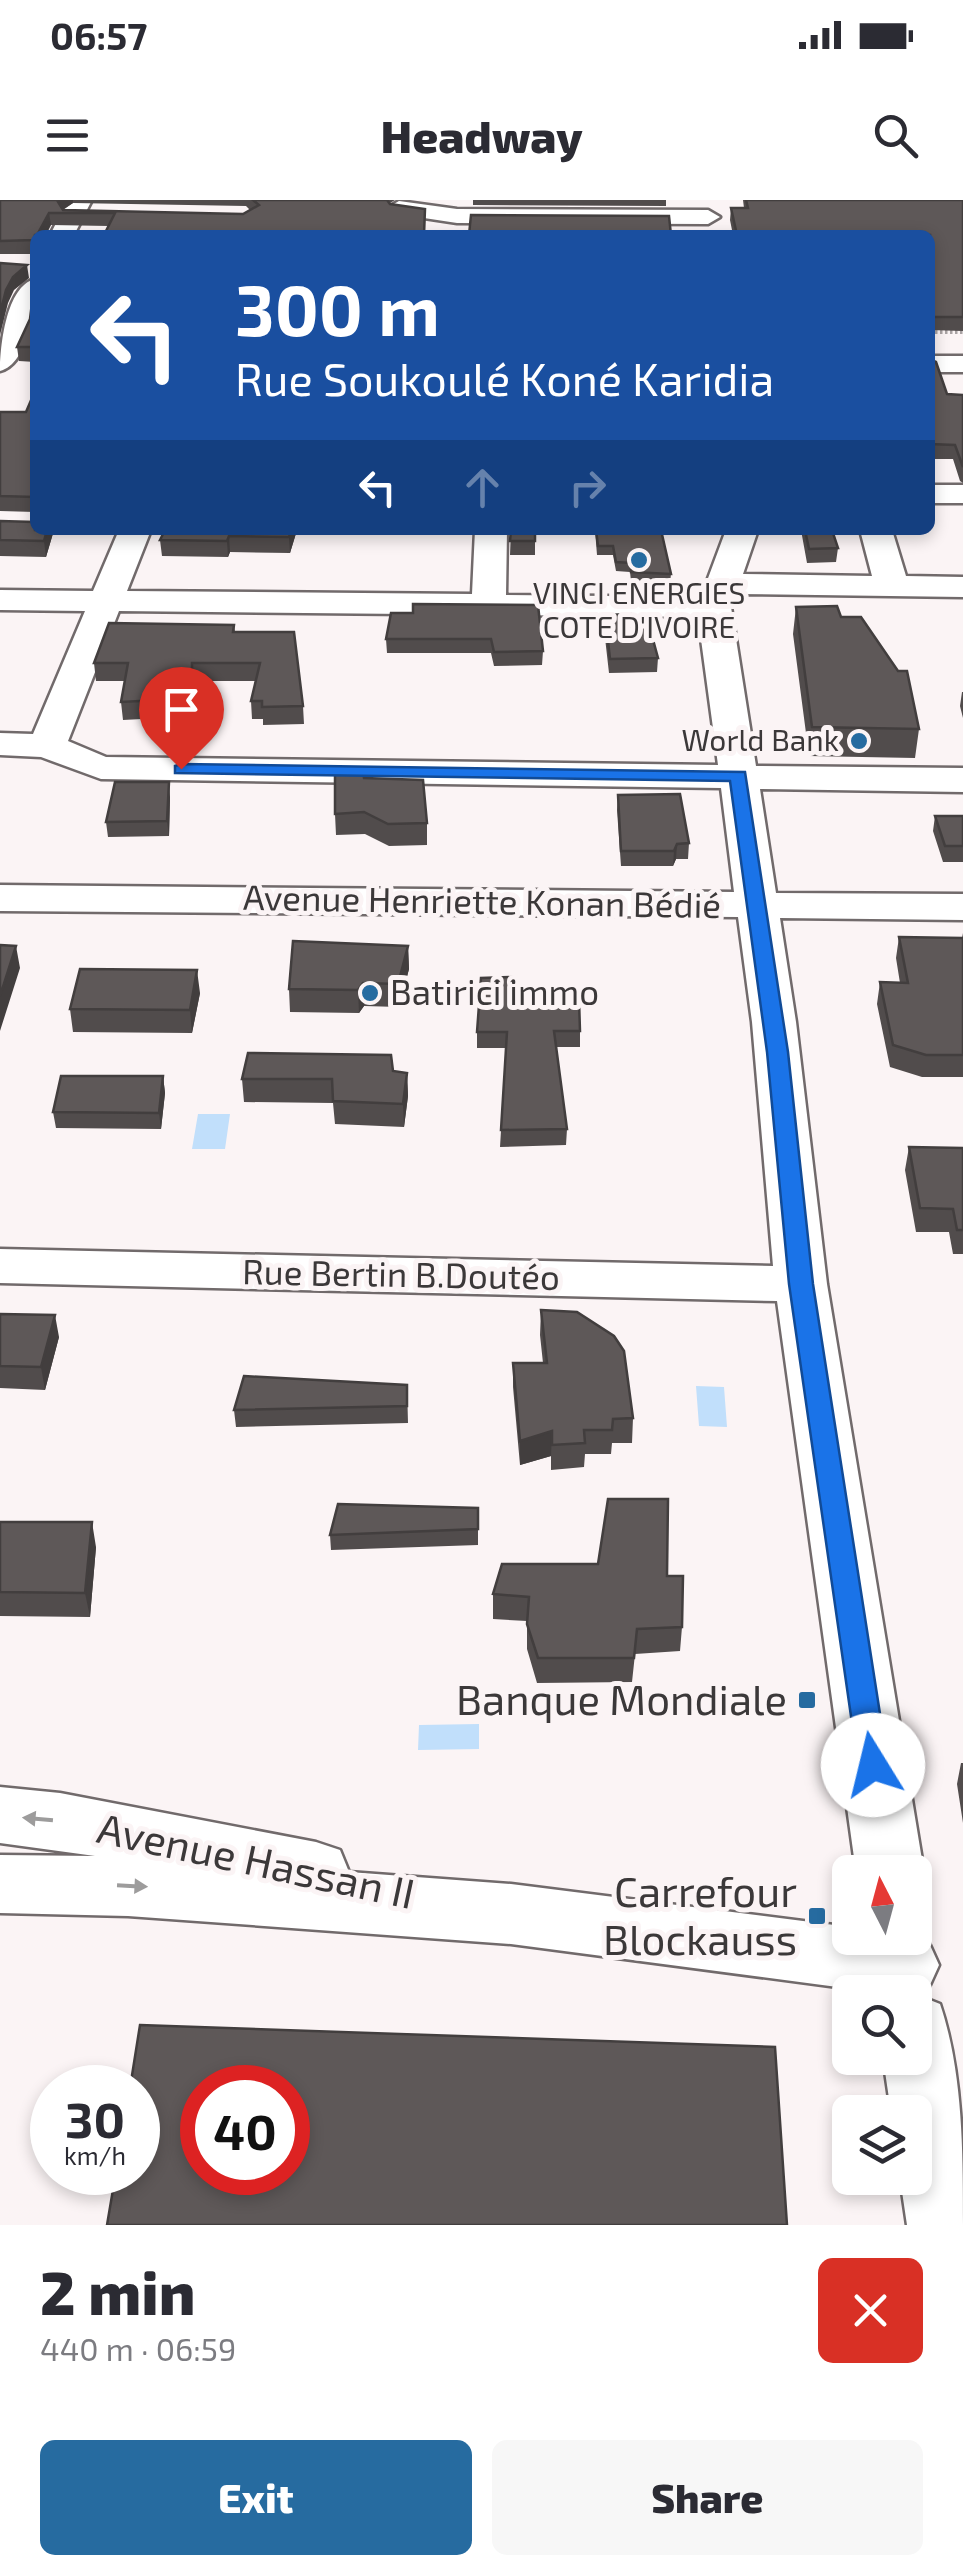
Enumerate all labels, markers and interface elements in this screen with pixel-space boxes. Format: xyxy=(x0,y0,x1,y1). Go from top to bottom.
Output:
text: 06:57 xyxy=(50,12,147,58)
icon: menu xyxy=(40,108,95,163)
text: Headway xyxy=(380,108,583,162)
icon: search xyxy=(868,108,923,163)
text: 300 m xyxy=(235,266,440,350)
icon: left xyxy=(70,270,200,400)
text: Rue Soukoulé Koné Karidia xyxy=(235,351,774,405)
icon: left xyxy=(350,460,405,515)
icon: ahead xyxy=(455,460,510,515)
icon: right xyxy=(560,460,615,515)
marker: VINCI ENERGIES COTE D'IVOIRE xyxy=(628,549,650,571)
place label: VINCI ENERGIES COTE D'IVOIRE xyxy=(533,574,745,644)
pin xyxy=(139,667,224,770)
icon: arrive xyxy=(154,682,209,737)
place label: World Bank xyxy=(681,721,839,757)
marker: World Bank xyxy=(848,730,870,752)
street label: Avenue Henriette Konan Bédié xyxy=(243,875,721,925)
place label: Batirici immo xyxy=(390,970,599,1012)
marker: Batirici immo xyxy=(359,982,381,1004)
street label: Rue Bertin B.Doutéo xyxy=(242,1249,560,1297)
place label: Banque Mondiale xyxy=(456,1673,787,1723)
marker: Banque Mondiale xyxy=(796,1689,818,1711)
position arrow xyxy=(821,1713,925,1817)
street label: Avenue Hassan II xyxy=(93,1801,419,1917)
one-way arrow xyxy=(22,1811,53,1827)
north arrow xyxy=(832,1855,932,1955)
map controls xyxy=(832,1855,932,2195)
place label: Carrefour Blockauss xyxy=(603,1865,797,1963)
one-way arrow xyxy=(117,1878,149,1894)
marker: Carrefour Blockauss xyxy=(806,1905,828,1927)
button: search xyxy=(832,1975,932,2075)
speed limit sign: 40 xyxy=(180,2065,310,2195)
text: 30 xyxy=(65,2088,125,2148)
button: layers xyxy=(832,2095,932,2195)
text: km/h xyxy=(64,2140,126,2170)
text: 2 min xyxy=(40,2255,195,2327)
button: close xyxy=(818,2258,923,2363)
text: 440 m · 06:59 xyxy=(40,2329,236,2367)
button: Exit xyxy=(40,2440,472,2555)
button: Share xyxy=(492,2440,923,2555)

